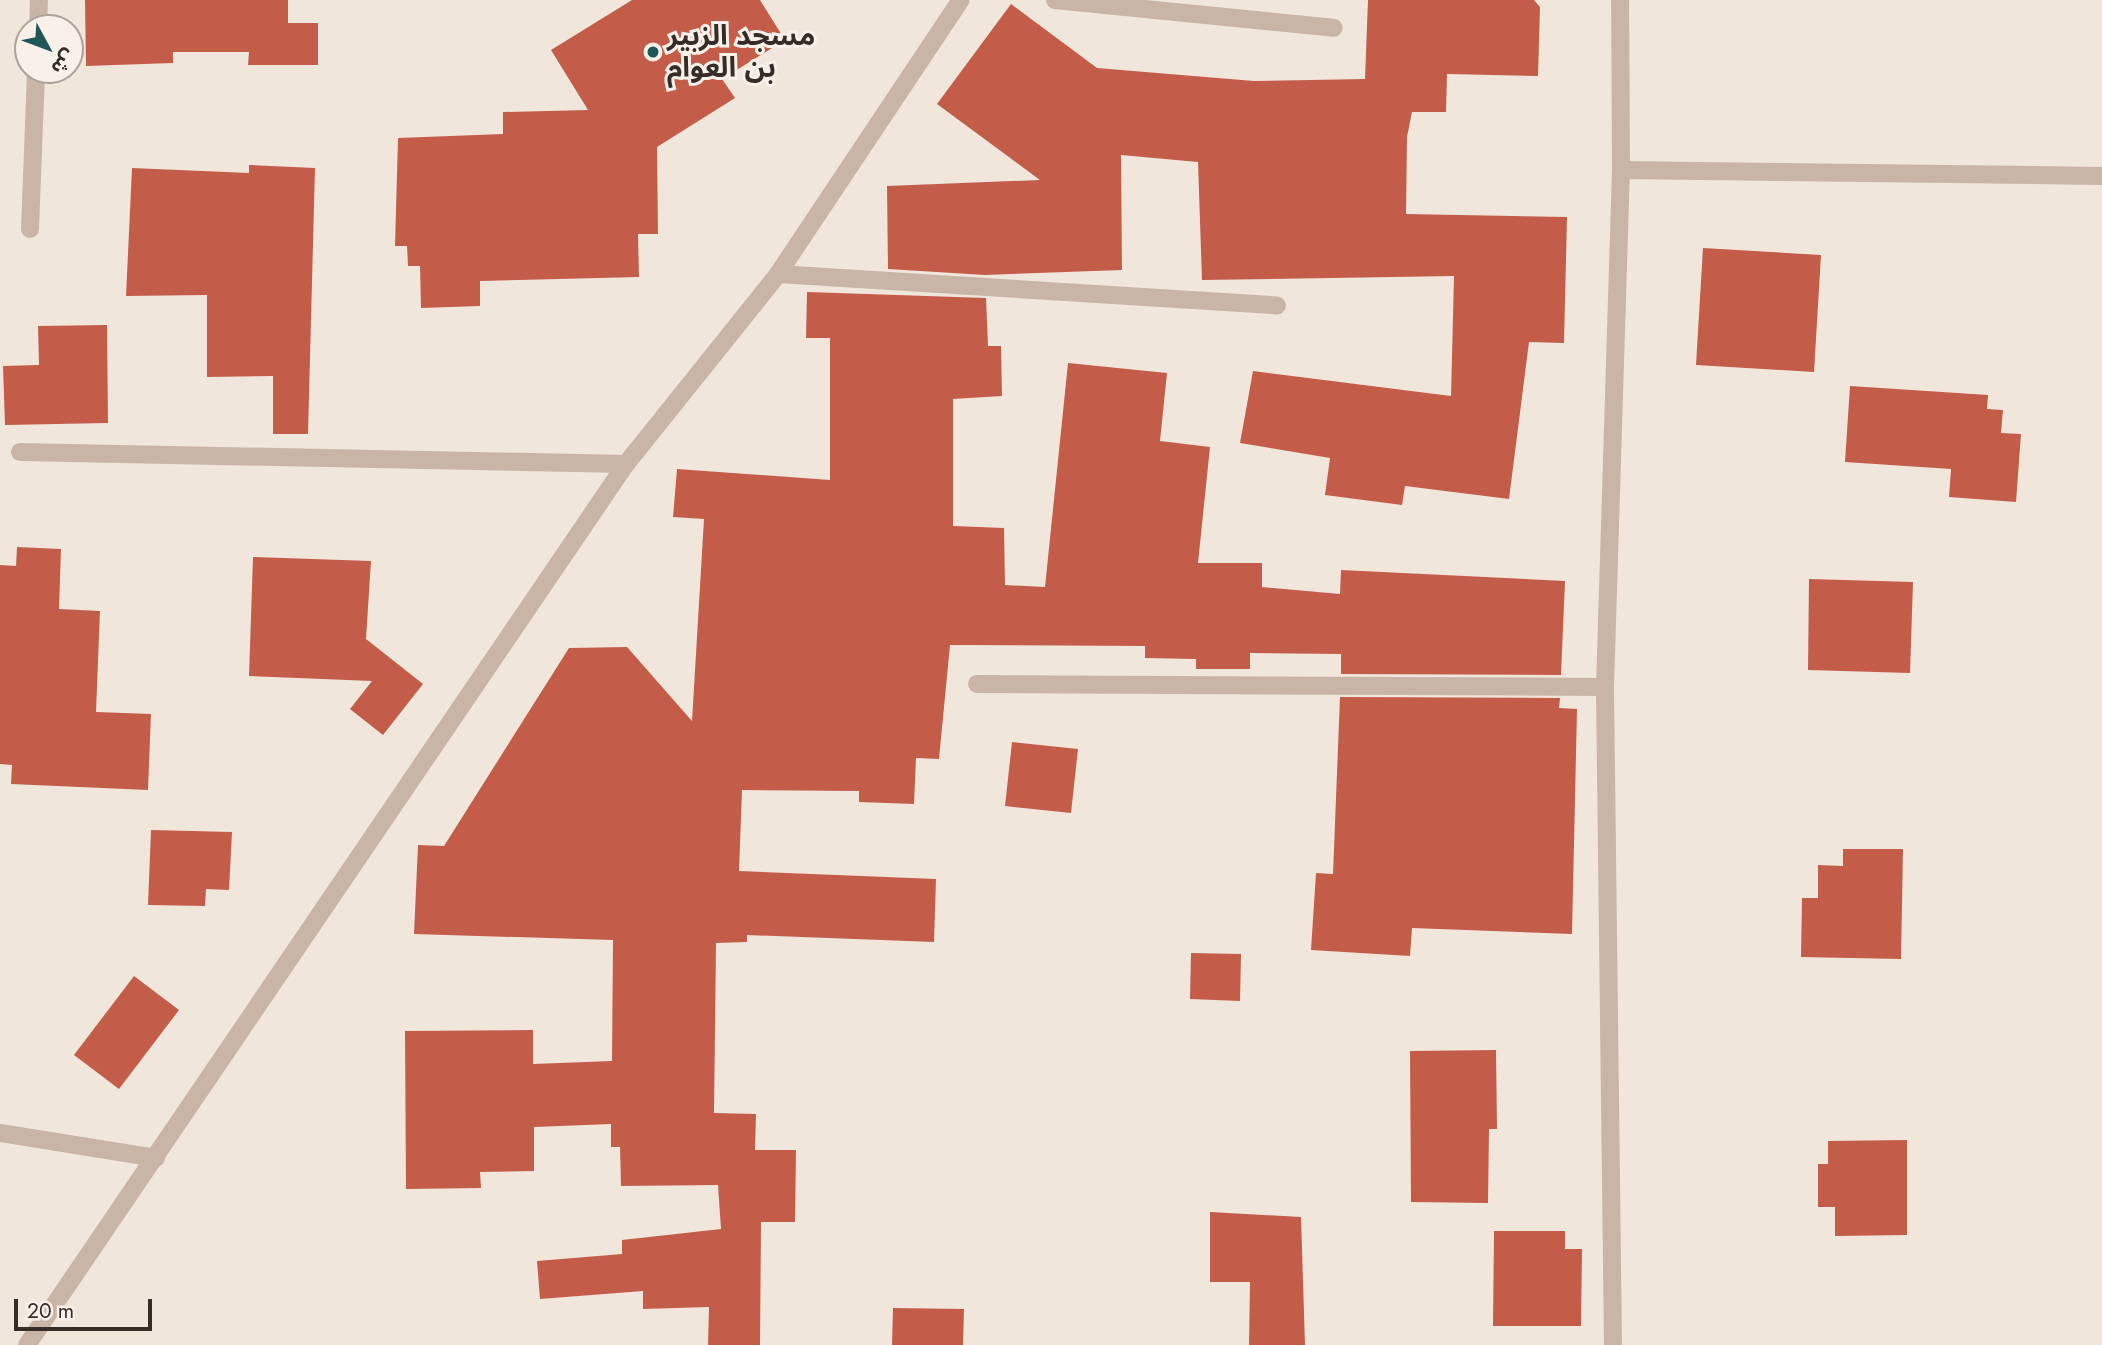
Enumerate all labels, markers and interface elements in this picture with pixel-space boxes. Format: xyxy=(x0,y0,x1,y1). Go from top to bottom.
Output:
north arrow xyxy=(14,14,84,84)
place label: مسجد الزبير بن العوام xyxy=(667,19,815,85)
text: ش xyxy=(45,43,82,80)
marker: مسجد الزبير بن العوام xyxy=(645,44,661,60)
scale bar xyxy=(18,1286,156,1330)
text: 20 m xyxy=(27,1296,74,1326)

